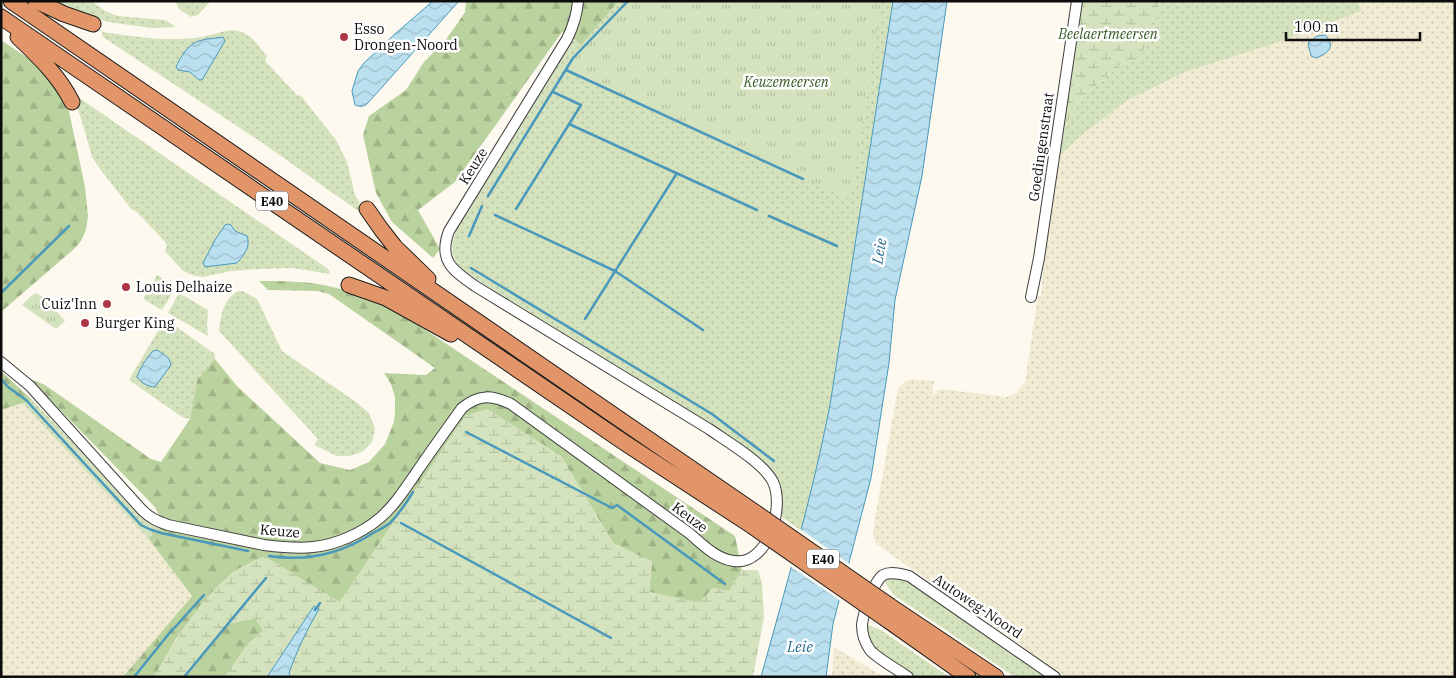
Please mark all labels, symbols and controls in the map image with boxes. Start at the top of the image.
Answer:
scale bar [1286,10,1420,42]
text: 100 m [1294,17,1339,36]
place label: Esso Drongen-Noord [354,20,458,54]
park label: Beelaertmeersen [1057,25,1158,43]
marker: Esso Drongen-Noord [338,31,350,43]
park label: Keuzemeersen [742,73,829,91]
street label: Goedingenstraat [1024,91,1058,203]
street label: Keuze [455,144,491,188]
road number: E40 [256,192,288,210]
water label: Leie [867,236,891,266]
place label: Louis Delhaize [136,278,232,296]
marker: Louis Delhaize [120,281,132,293]
place label: Cuiz'Inn [42,295,97,313]
marker: Cuiz'Inn [101,298,113,310]
place label: Burger King [95,314,175,332]
marker: Burger King [79,317,91,329]
street label: Keuze [669,498,711,536]
street label: Keuze [259,520,301,542]
road number: E40 [807,550,839,568]
street label: Autoweg-Noord [930,570,1026,643]
water label: Leie [786,637,813,656]

